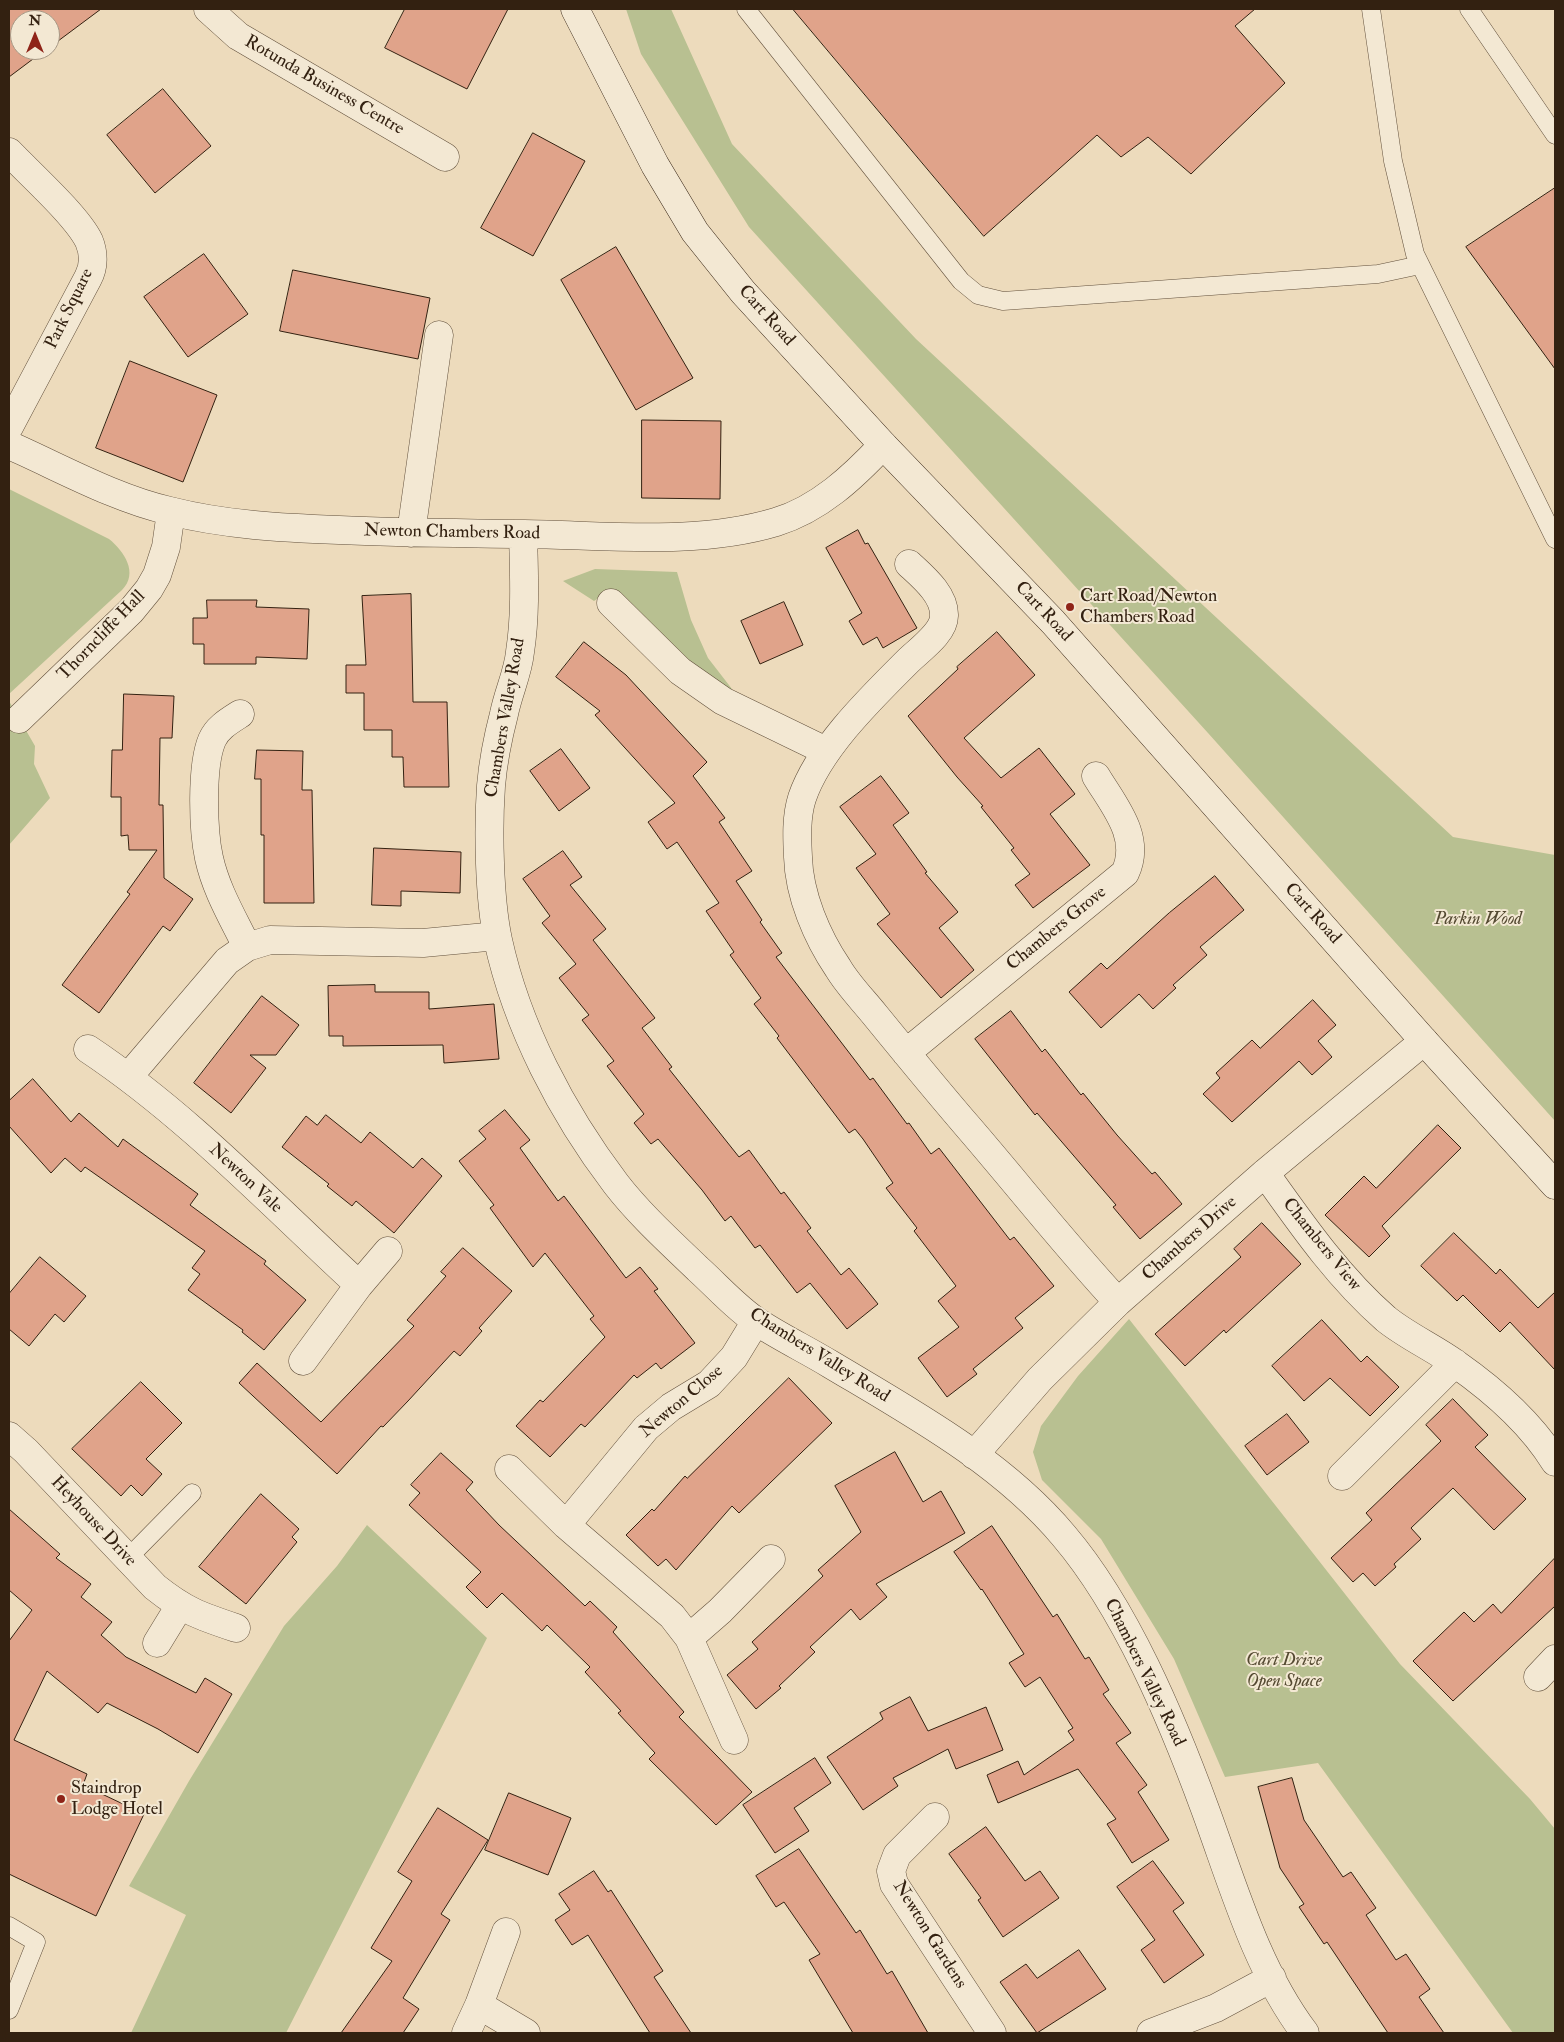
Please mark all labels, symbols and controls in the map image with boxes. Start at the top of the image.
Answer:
north arrow [10,10,60,60]
text: N [29,12,41,29]
street label: Rotunda Business Centre [240,31,408,141]
street label: Park Square [41,265,99,353]
street label: Cart Road [733,281,799,351]
street label: Newton Chambers Road [364,521,540,545]
street label: Cart Road [1010,577,1076,647]
street label: Thorncliffe Hall [54,586,150,686]
place label: Cart Road/Newton Chambers Road [1080,586,1217,628]
marker: Cart Road/Newton Chambers Road [1064,601,1076,613]
street label: Chambers Valley Road [481,637,531,799]
street label: Cart Road [1279,879,1345,949]
street label: Chambers Grove [1003,882,1111,976]
park label: Parkin Wood [1434,909,1522,931]
street label: Newton Vale [204,1140,286,1218]
street label: Chambers Drive [1138,1192,1242,1286]
street label: Chambers View [1277,1194,1365,1296]
street label: Chambers Valley Road [745,1304,893,1408]
street label: Newton Close [636,1361,728,1443]
street label: Heyhouse Drive [46,1472,140,1572]
street label: Chambers Valley Road [1099,1596,1189,1750]
park label: Cart Drive Open Space [1246,1650,1322,1692]
place label: Staindrop Lodge Hotel [71,1778,163,1820]
marker: Staindrop Lodge Hotel [55,1793,67,1805]
street label: Newton Gardens [887,1877,971,1993]

